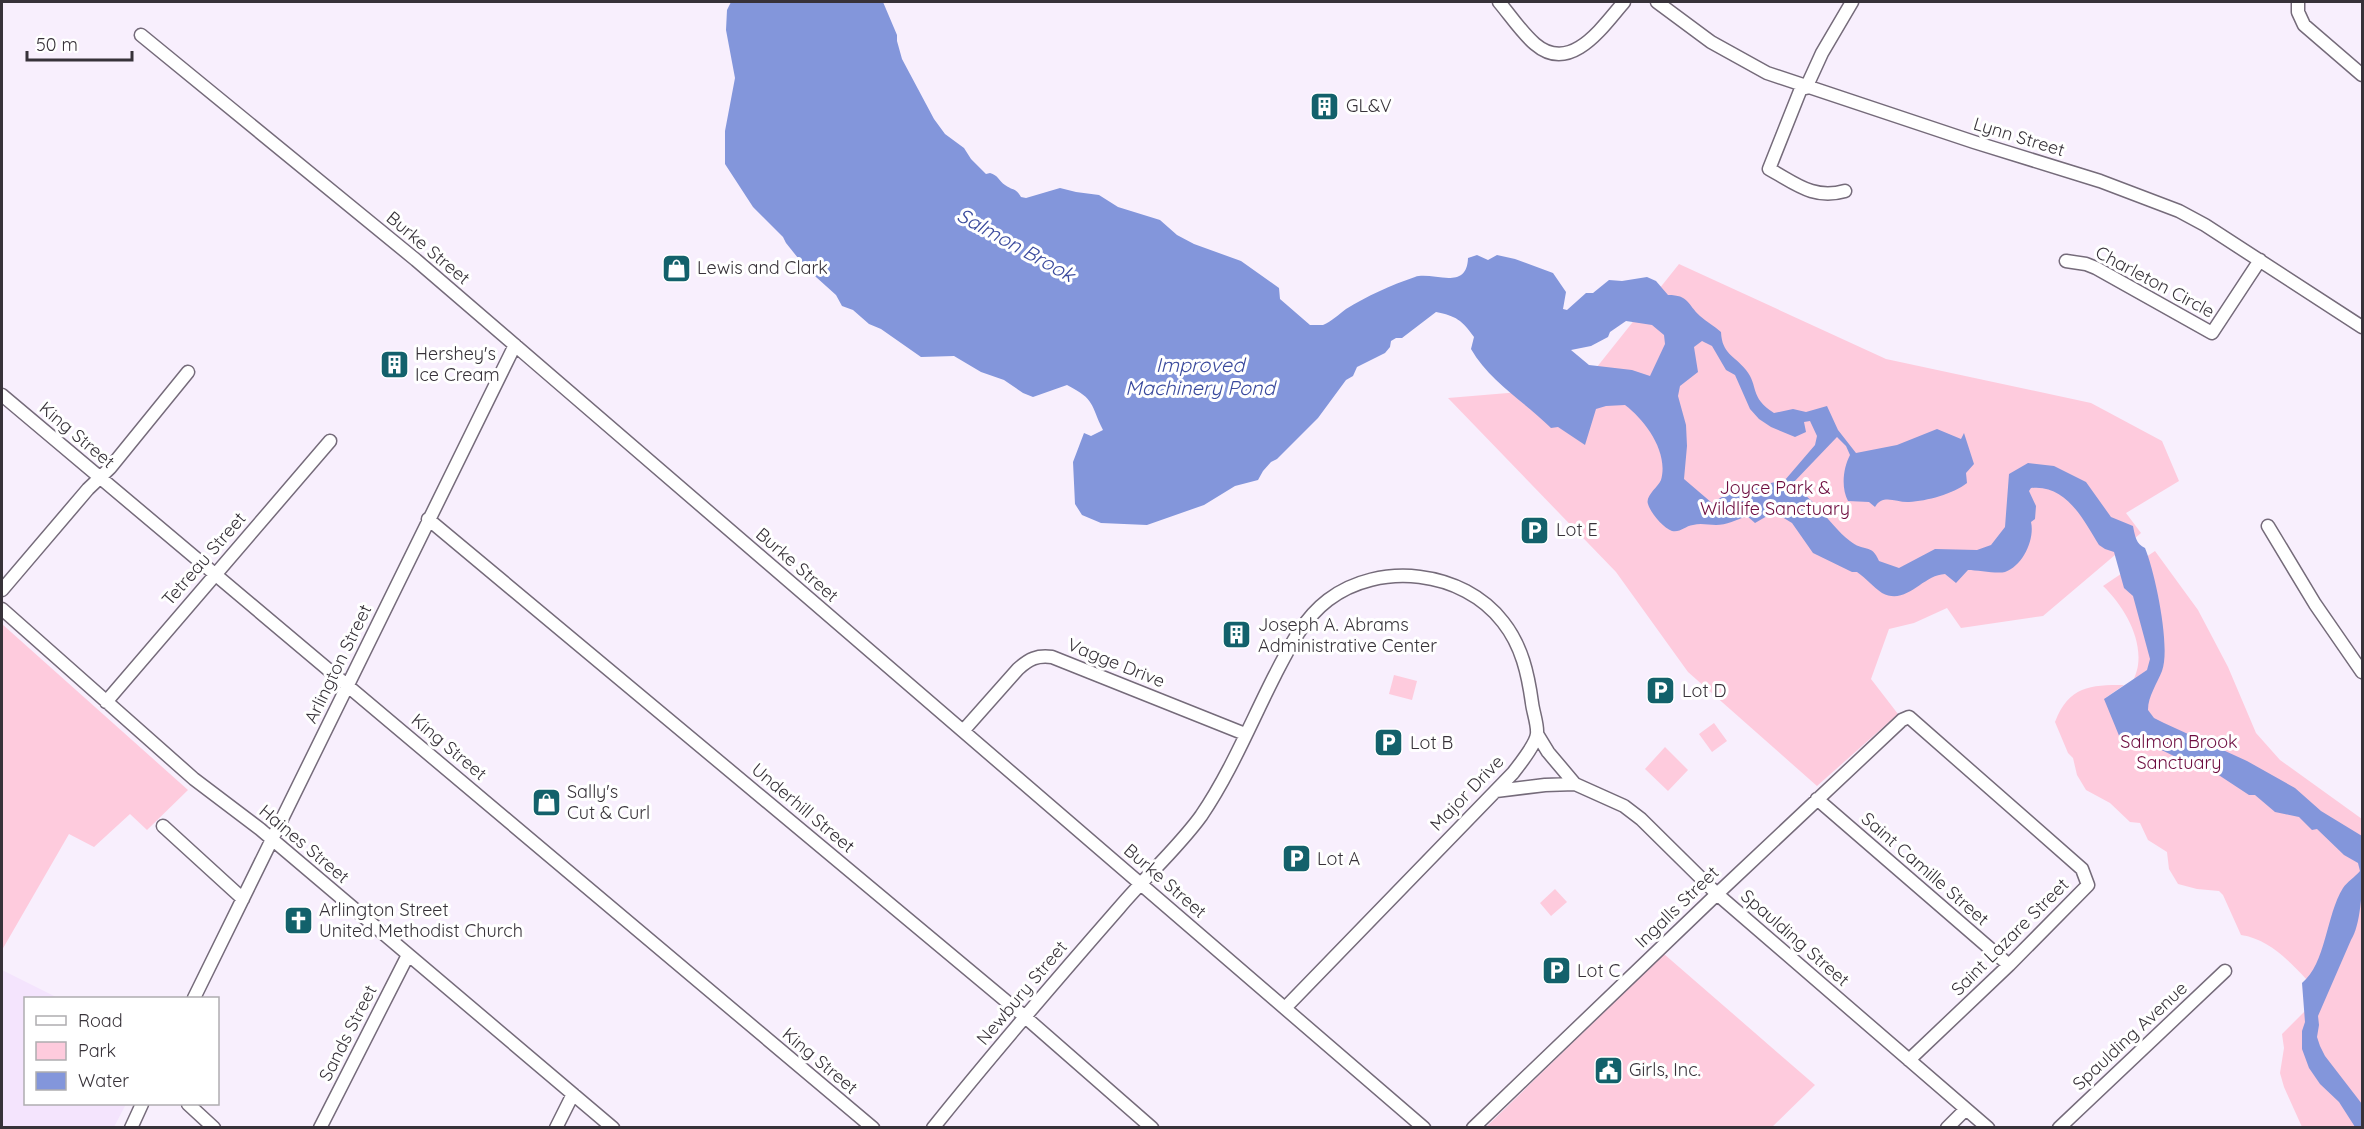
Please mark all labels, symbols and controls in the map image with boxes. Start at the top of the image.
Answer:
scale bar [27,24,132,62]
text: 50 m [36,33,78,56]
building icon: GL&V [1309,90,1341,122]
place label: GL&V [1346,94,1392,117]
street label: Lynn Street [1971,112,2068,161]
water label: Salmon Brook [953,202,1081,288]
street label: Burke Street [382,206,475,289]
street label: Charleton Circle [2092,240,2219,323]
shop icon: Lewis and Clark [660,252,692,284]
place label: Lewis and Clark [697,256,828,279]
place label: Hershey's Ice Cream [415,342,500,386]
building icon: Hershey's Ice Cream [378,348,410,380]
water label: Improved Machinery Pond [1125,352,1278,400]
street label: King Street [35,396,120,473]
park label: Joyce Park & Wildlife Sanctuary [1700,476,1850,520]
street label: Tetreau Street [157,507,251,610]
parking icon: Lot E [1519,514,1551,546]
place label: Lot E [1556,518,1598,541]
street label: Burke Street [751,522,844,607]
street label: Arlington Street [299,600,376,727]
place label: Joseph A. Abrams Administrative Center [1258,613,1437,657]
building icon: Joseph A. Abrams Administrative Center [1221,619,1253,651]
street label: Vagge Drive [1064,633,1168,693]
parking icon: Lot D [1645,675,1677,707]
place label: Lot D [1682,679,1726,702]
street label: King Street [407,708,492,785]
parking icon: Lot B [1373,727,1405,759]
park label: Salmon Brook Sanctuary [2120,730,2238,774]
place label: Lot B [1410,731,1453,754]
street label: Major Drive [1425,750,1509,835]
street label: Underhill Street [747,758,860,857]
place label: Sally's Cut & Curl [567,780,650,824]
shop icon: Sally's Cut & Curl [530,786,562,818]
street label: Haines Street [254,799,354,888]
street label: Saint Camille Street [1857,807,1994,930]
street label: Burke Street [1119,838,1212,923]
parking icon: Lot A [1280,843,1312,875]
place label: Lot A [1317,847,1360,870]
street label: Ingalls Street [1630,861,1723,952]
street label: Saint Lazare Street [1946,873,2073,1000]
street label: Spaulding Street [1736,884,1854,991]
place label: Arlington Street United Methodist Church [319,898,523,942]
church icon: Arlington Street United Methodist Church [282,904,314,936]
street label: Newbury Street [971,936,1072,1050]
parking icon: Lot C [1540,955,1572,987]
place label: Lot C [1577,959,1620,982]
street label: Spaulding Avenue [2067,976,2192,1095]
street label: Sands Street [313,981,382,1085]
legend [24,997,219,1105]
text: Road [78,1009,123,1032]
street label: King Street [778,1022,863,1099]
text: Park [78,1039,116,1062]
public building icon: Girls, Inc. [1592,1054,1624,1086]
place label: Girls, Inc. [1629,1058,1701,1081]
text: Water [78,1069,129,1092]

